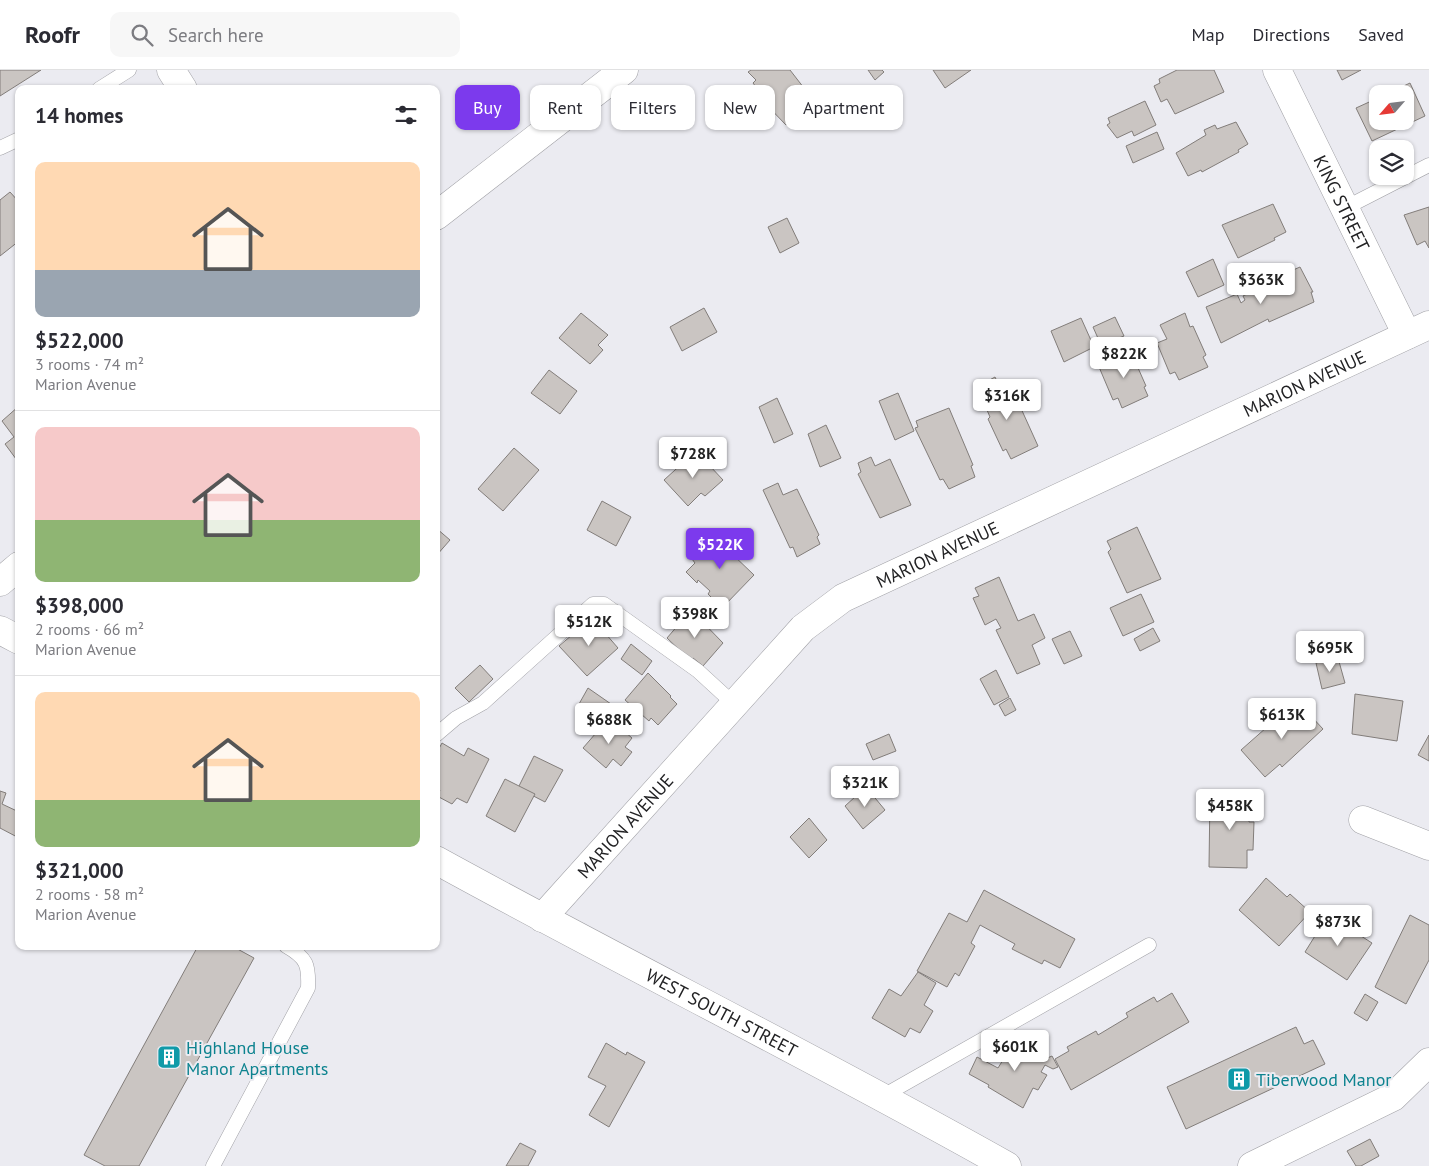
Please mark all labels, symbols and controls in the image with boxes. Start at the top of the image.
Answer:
search box [110,12,460,57]
text: Roofr [25,19,80,50]
icon: search [128,21,156,49]
text: Search here [168,23,264,47]
text: Map [1192,23,1224,46]
text: Directions [1252,23,1330,46]
text: Saved [1358,23,1404,46]
chip: Buy [455,85,520,130]
chip: Rent [530,85,601,130]
chip: Filters [611,85,695,130]
chip: New [705,85,775,130]
chip: Apartment [785,85,903,130]
north arrow [1369,85,1414,130]
map controls [1369,85,1414,185]
icon: filters [392,101,420,129]
text: 14 homes [35,102,123,129]
button: layers [1369,140,1414,185]
street label: KING STREET [1309,151,1375,255]
icon: home [183,194,273,284]
pin: $363K [1226,262,1296,305]
text: $363K [1238,269,1284,289]
text: $522,000 [35,327,124,354]
pin: $822K [1089,336,1159,379]
text: $822K [1101,343,1147,363]
street label: MARION AVENUE [1239,345,1369,422]
text: 3 rooms · 74 m² [35,354,144,374]
text: Marion Avenue [35,374,136,394]
pin: $316K [972,378,1042,421]
text: $316K [984,385,1030,405]
pin: $728K [658,436,728,479]
text: $728K [670,443,716,463]
icon: home [183,460,273,550]
street label: MARION AVENUE [872,516,1002,593]
pin: $522K [685,528,755,570]
text: $522K [697,534,743,554]
text: $398,000 [35,592,124,619]
pin: $398K [660,596,730,639]
text: $398K [672,603,718,623]
pin: $512K [554,604,624,647]
text: $512K [566,611,612,631]
text: 2 rooms · 66 m² [35,619,144,639]
pin: $695K [1295,630,1365,673]
text: $695K [1307,637,1353,657]
text: Marion Avenue [35,639,136,659]
pin: $613K [1247,698,1317,740]
pin: $688K [574,702,644,745]
text: $613K [1259,704,1305,724]
text: $688K [586,709,632,729]
icon: home [183,725,273,815]
pin: $321K [830,766,900,808]
street label: MARION AVENUE [572,769,678,883]
text: $321K [842,772,888,792]
pin: $458K [1195,788,1265,831]
text: $458K [1207,795,1253,815]
text: $321,000 [35,857,124,884]
text: 2 rooms · 58 m² [35,884,144,904]
text: Marion Avenue [35,904,136,924]
pin: $873K [1303,904,1373,947]
text: $873K [1315,911,1361,931]
street label: WEST SOUTH STREET [642,963,802,1062]
pin: $601K [980,1030,1050,1072]
place label: Highland House Manor Apartments [186,1036,328,1080]
text: $601K [992,1036,1038,1056]
building icon: Highland House Manor Apartments [156,1044,182,1070]
building icon: Tiberwood Manor [1226,1066,1252,1092]
place label: Tiberwood Manor [1256,1068,1391,1091]

